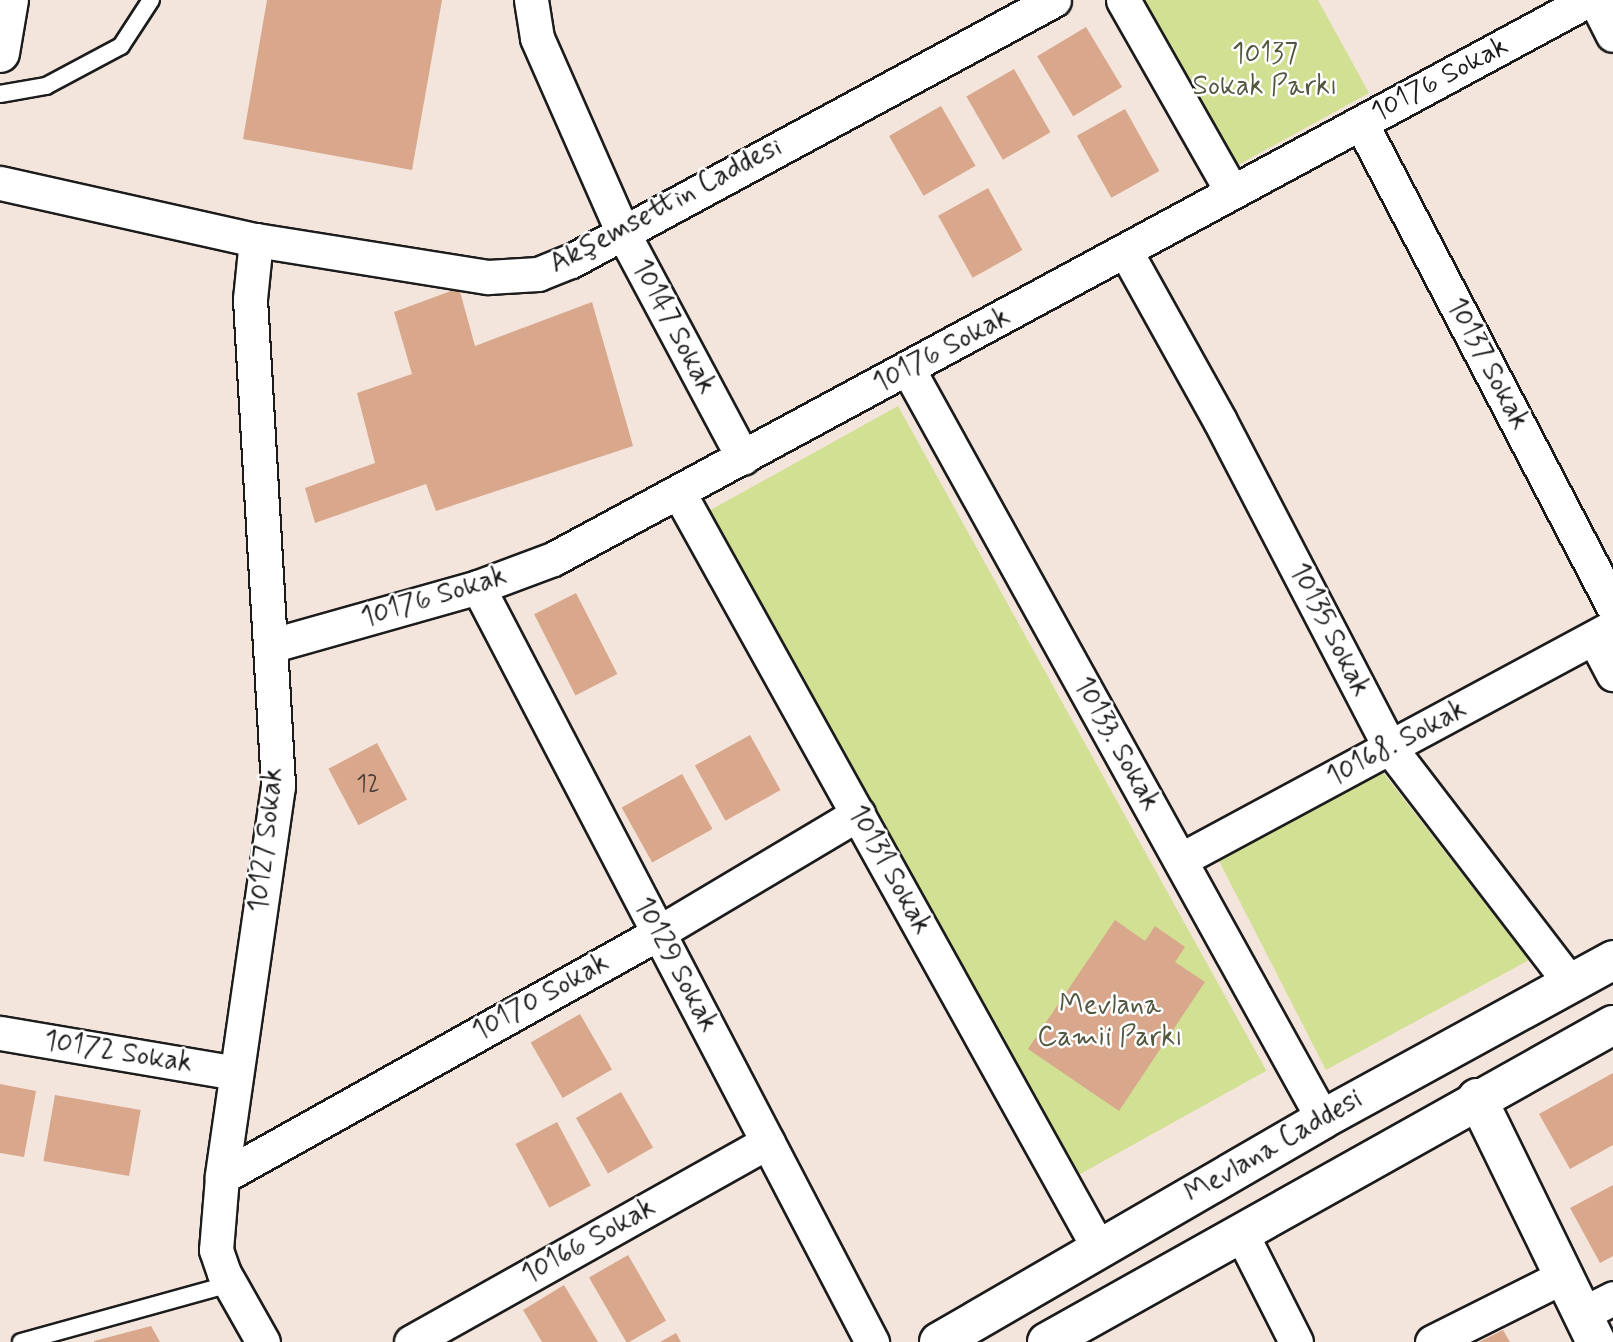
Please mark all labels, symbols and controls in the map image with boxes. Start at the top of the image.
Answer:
street label: 10176 Sokak [1366,30,1514,130]
park label: 10137 Sokak Parkı [1194,38,1336,104]
street label: Akşemsettin Caddesi [542,129,790,283]
street label: 10147 Sokak [623,254,723,400]
street label: 10137 Sokak [1438,292,1536,436]
street label: 10176 Sokak [868,301,1016,401]
street label: 10135 Sokak [1281,558,1377,702]
street label: 10176 Sokak [357,560,511,636]
street label: 10133. Sokak [1065,671,1167,817]
street label: 10168. Sokak [1321,693,1473,795]
street label: 10127 Sokak [243,766,291,914]
house number: 12 [356,771,380,799]
street label: 10131 Sokak [840,800,938,940]
street label: 10129 Sokak [625,892,725,1038]
street label: 10170 Sokak [467,947,615,1049]
park label: Mevlana Camii Parkı [1037,989,1183,1055]
street label: 10172 Sokak [41,1025,195,1081]
street label: Mevlana Caddesi [1177,1081,1371,1213]
street label: 10166 Sokak [516,1192,662,1292]

